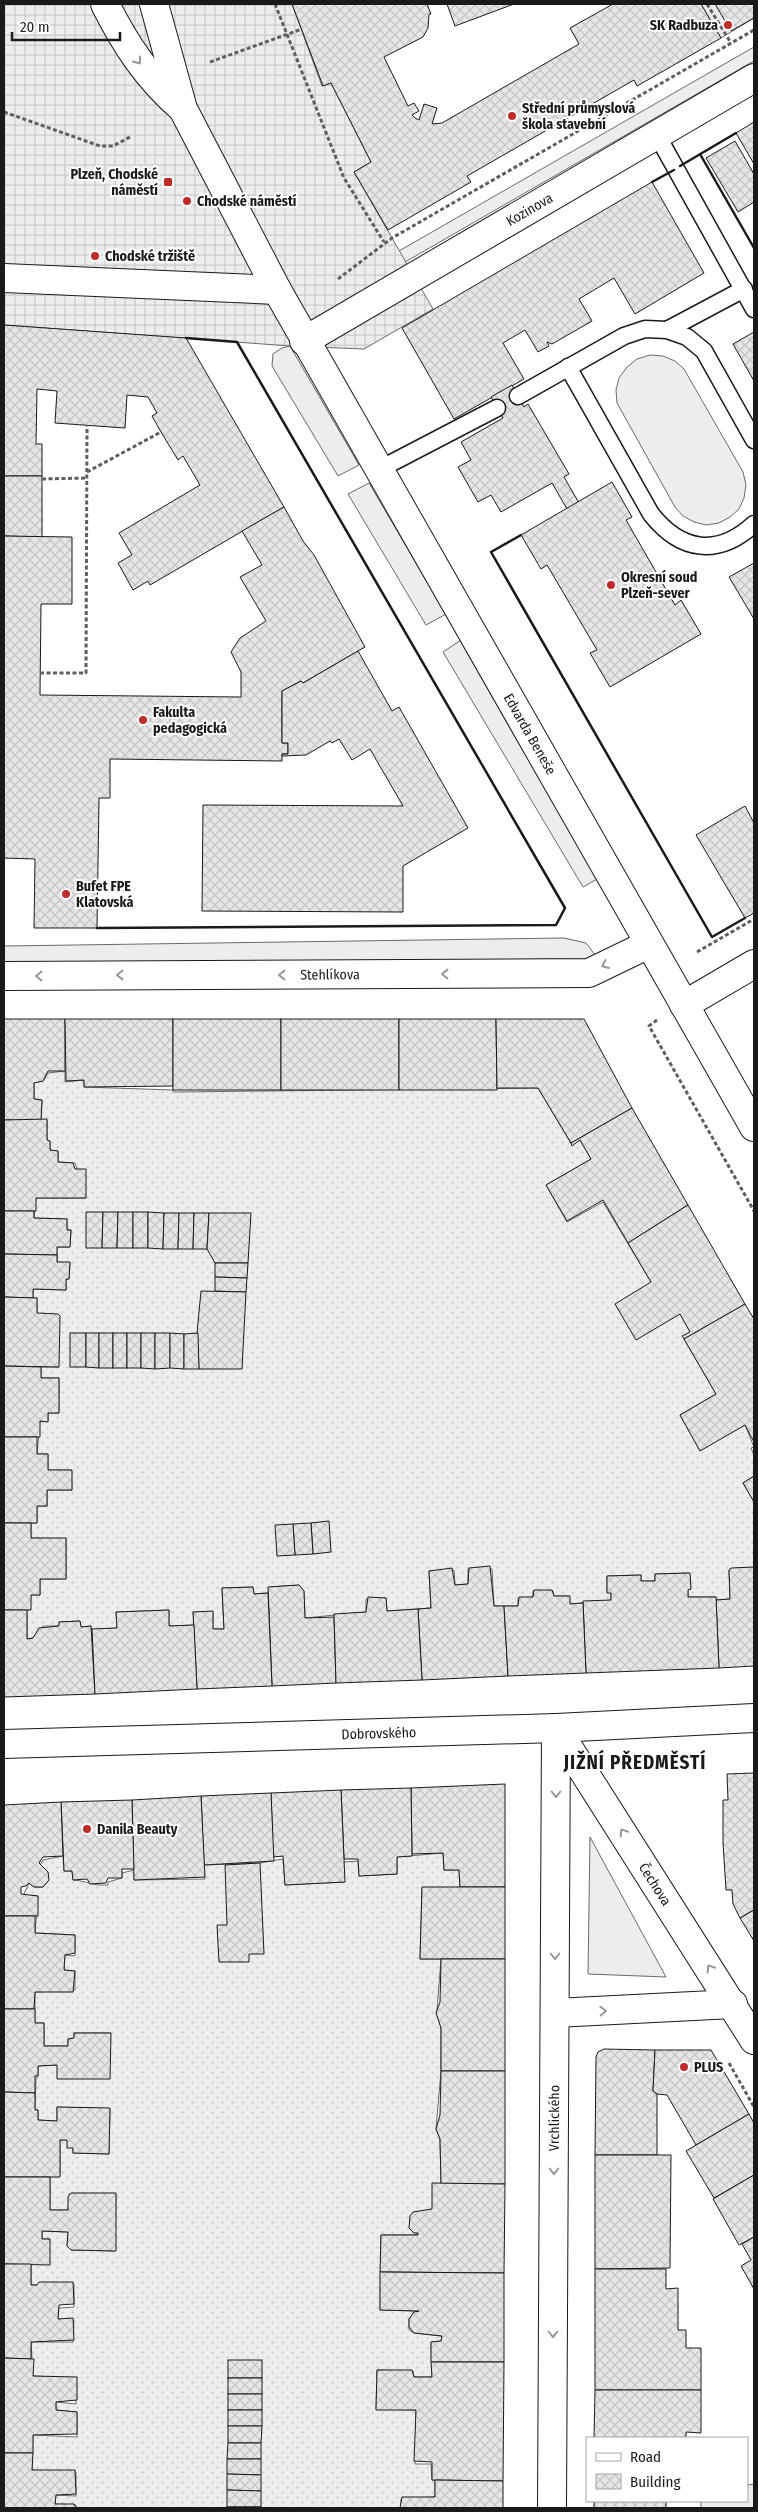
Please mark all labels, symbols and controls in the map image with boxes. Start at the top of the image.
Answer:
scale bar [12,10,120,42]
place label: SK Radbuza [650,17,718,34]
text: 20 m [20,18,50,36]
marker: SK Radbuza [722,19,734,31]
one-way arrow [132,55,141,65]
place label: Střední průmyslová škola stavební [522,100,635,133]
marker: Střední průmyslová škola stavební [506,110,518,122]
place label: Plzeň, Chodské náměstí [71,166,158,199]
marker: Plzeň, Chodské náměstí [162,176,174,188]
street label: Kozinova [503,189,556,230]
place label: Chodské náměstí [197,193,297,210]
marker: Chodské náměstí [181,195,193,207]
place label: Chodské tržiště [105,248,195,265]
marker: Chodské tržiště [89,250,101,262]
place label: Okresní soud Plzeň-sever [621,569,697,602]
marker: Okresní soud Plzeň-sever [605,579,617,591]
street label: Edvarda Beneše [500,690,560,778]
place label: Fakulta pedagogická [153,704,227,737]
marker: Fakulta pedagogická [137,714,149,726]
place label: Bufet FPE Klatovská [76,878,133,911]
marker: Bufet FPE Klatovská [60,888,72,900]
one-way arrow [602,959,611,969]
street label: Stehlíkova [300,966,360,983]
one-way arrow [278,969,286,980]
one-way arrow [441,969,448,979]
one-way arrow [116,970,124,980]
one-way arrow [35,971,43,981]
street label: Dobrovského [341,1724,417,1743]
district label: JIŽNÍ PŘEDMĚSTÍ [563,1749,706,1774]
one-way arrow [551,1790,561,1798]
place label: Danila Beauty [97,1821,178,1838]
marker: Danila Beauty [81,1823,93,1835]
one-way arrow [619,1828,629,1837]
street label: Čechova [635,1859,675,1909]
one-way arrow [550,1953,560,1961]
one-way arrow [707,1965,717,1974]
one-way arrow [600,2005,608,2016]
place label: PLUS [694,2059,723,2076]
marker: PLUS [678,2061,690,2073]
street label: Vrchlického [545,2085,563,2151]
one-way arrow [549,2168,559,2176]
one-way arrow [548,2330,558,2338]
legend [586,2437,748,2502]
text: Road [630,2448,661,2466]
text: Building [630,2473,681,2491]

